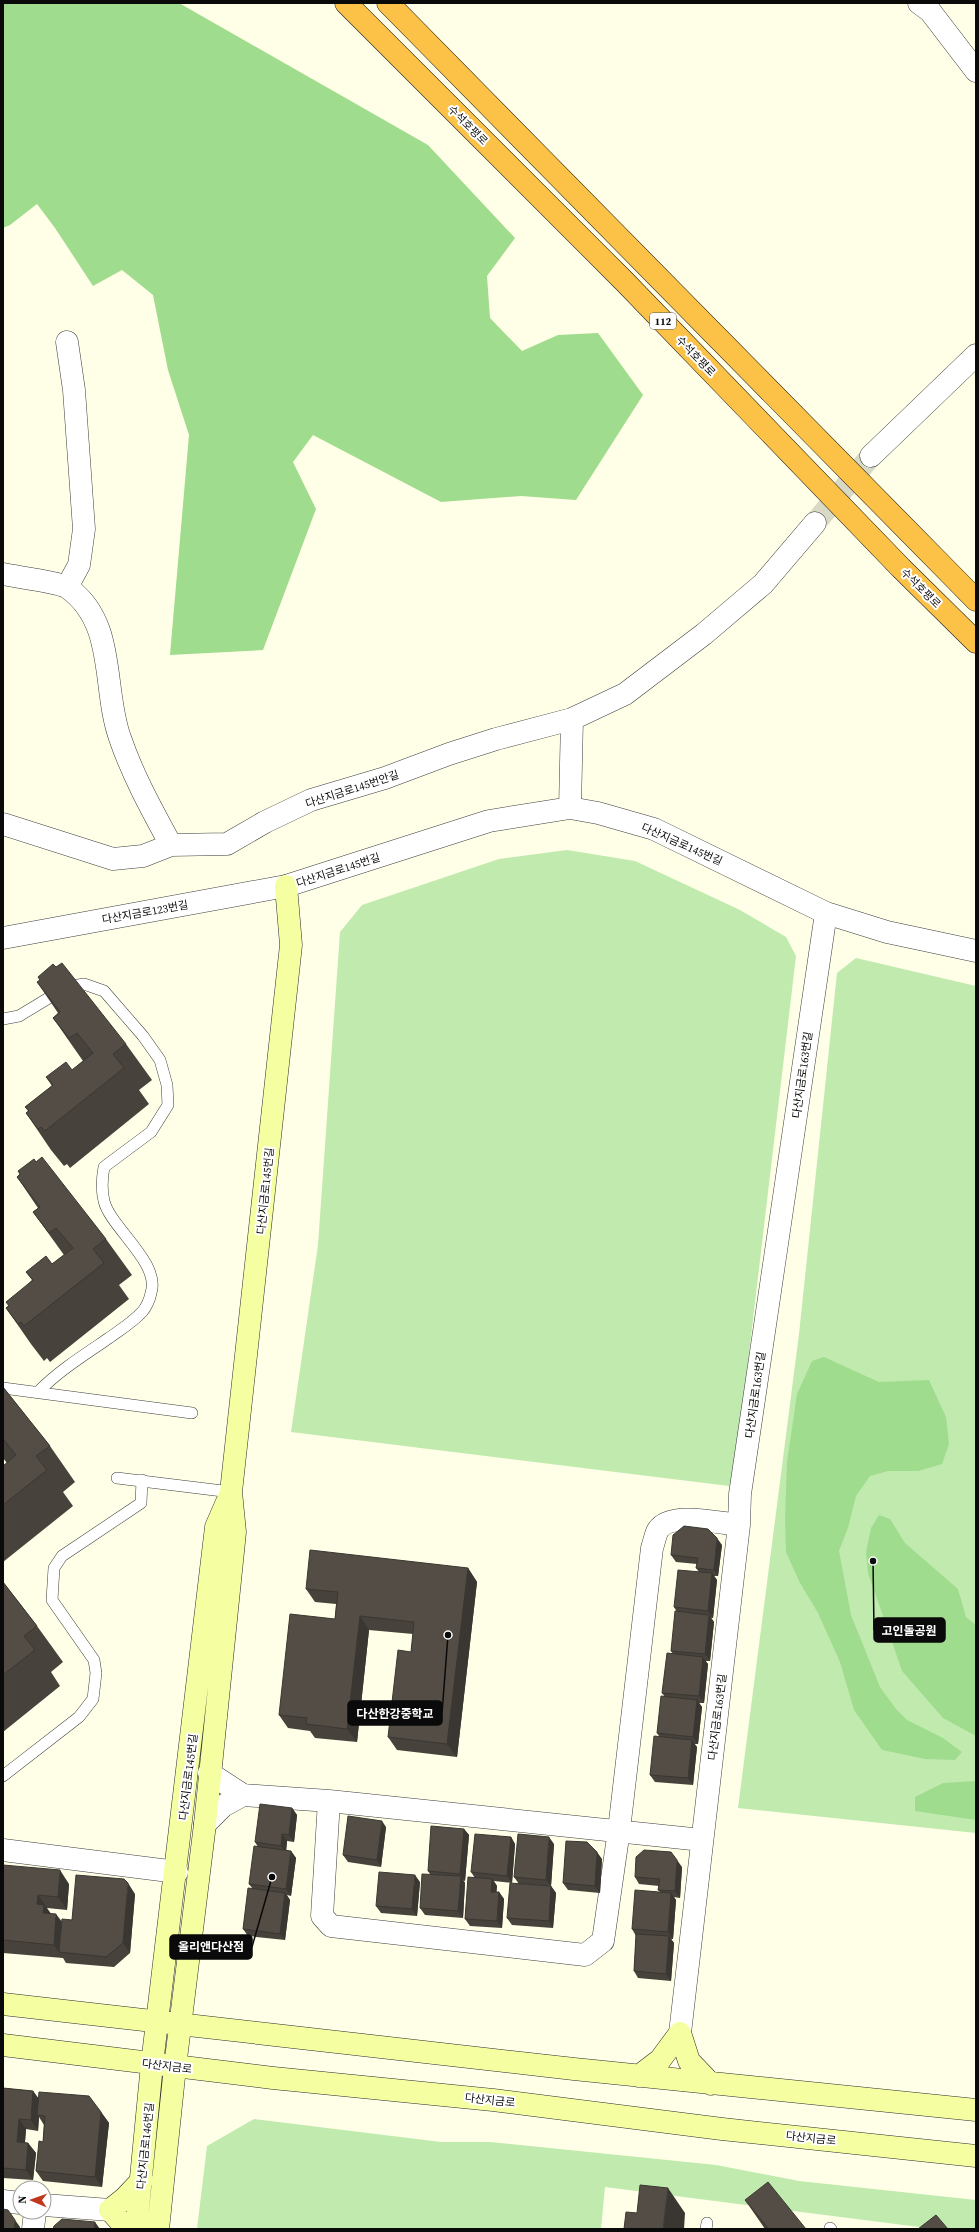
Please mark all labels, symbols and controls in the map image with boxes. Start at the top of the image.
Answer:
street label: 수석호평로 [444,102,491,149]
road number: 112 [650,313,676,329]
street label: 수석호평로 [673,333,719,380]
street label: 수석호평로 [897,565,944,612]
street label: 다산지금로145번안길 [303,767,401,812]
street label: 다산지금로145번길 [639,820,725,869]
street label: 다산지금로145번길 [294,850,382,891]
street label: 다산지금로123번길 [101,898,189,927]
street label: 다산지금로163번길 [789,1031,816,1119]
street label: 다산지금로145번길 [253,1147,278,1235]
street label: 다산지금로163번길 [742,1351,769,1439]
callout: 고인돌공원 [874,1618,945,1642]
text: 고인돌공원 [881,1623,937,1639]
street label: 다산지금로163번길 [705,1673,730,1761]
callout: 다산한강중학교 [348,1701,442,1725]
text: 다산한강중학교 [356,1706,434,1722]
street label: 다산지금로145번길 [176,1733,201,1821]
callout: 올리앤다산점 [170,1935,252,1959]
text: 올리앤다산점 [178,1939,244,1955]
street label: 다산지금로 [141,2056,193,2077]
street label: 다산지금로 [464,2090,516,2111]
street label: 다산지금로146번길 [133,2102,158,2190]
street label: 다산지금로 [785,2128,837,2149]
north arrow [12,2180,52,2220]
text: N [15,2195,30,2204]

